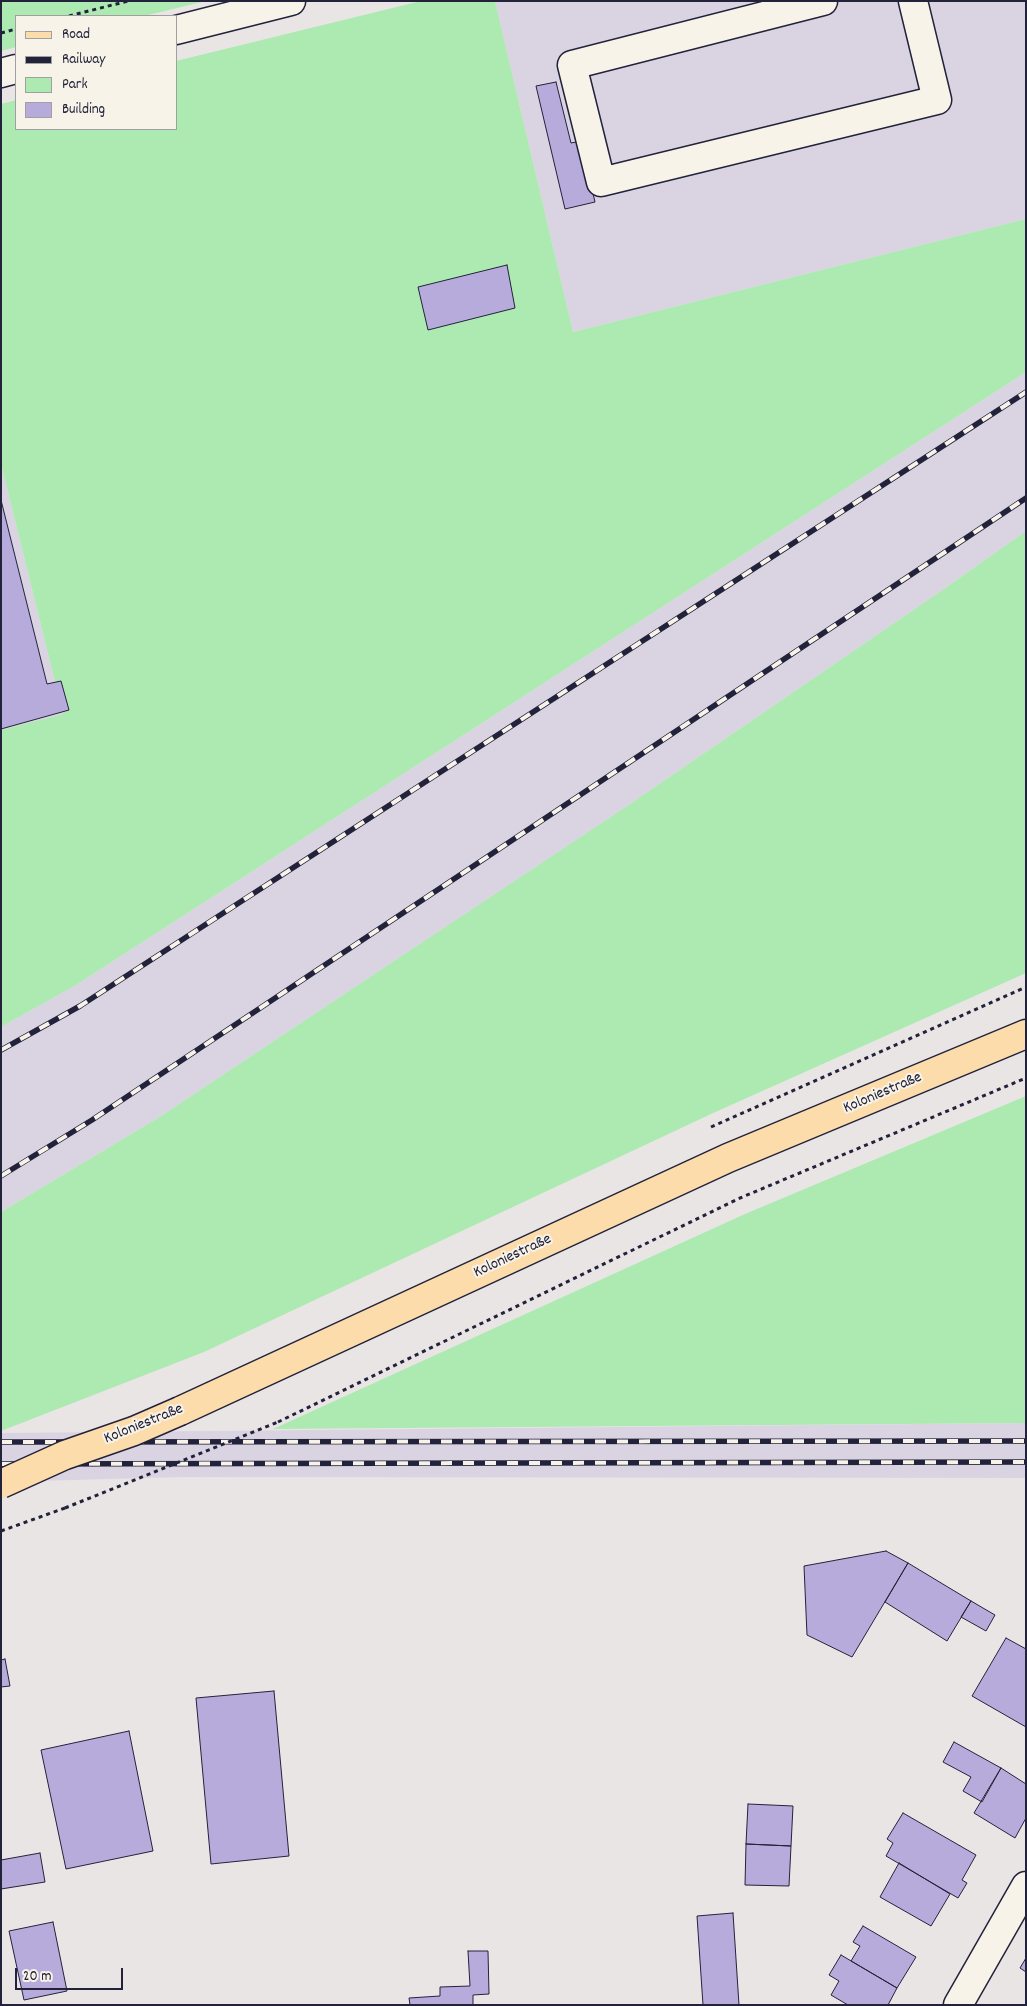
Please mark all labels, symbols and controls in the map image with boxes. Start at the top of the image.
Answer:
legend [15,15,178,130]
text: Road [62,24,90,46]
text: Railway [62,49,105,71]
text: Park [62,74,88,96]
text: Building [62,99,105,121]
street label: Koloniestraße [841,1069,925,1119]
street label: Koloniestraße [471,1231,555,1283]
street label: Koloniestraße [102,1400,186,1450]
scale bar [18,1958,125,1990]
text: 20 m [23,1966,51,1988]

